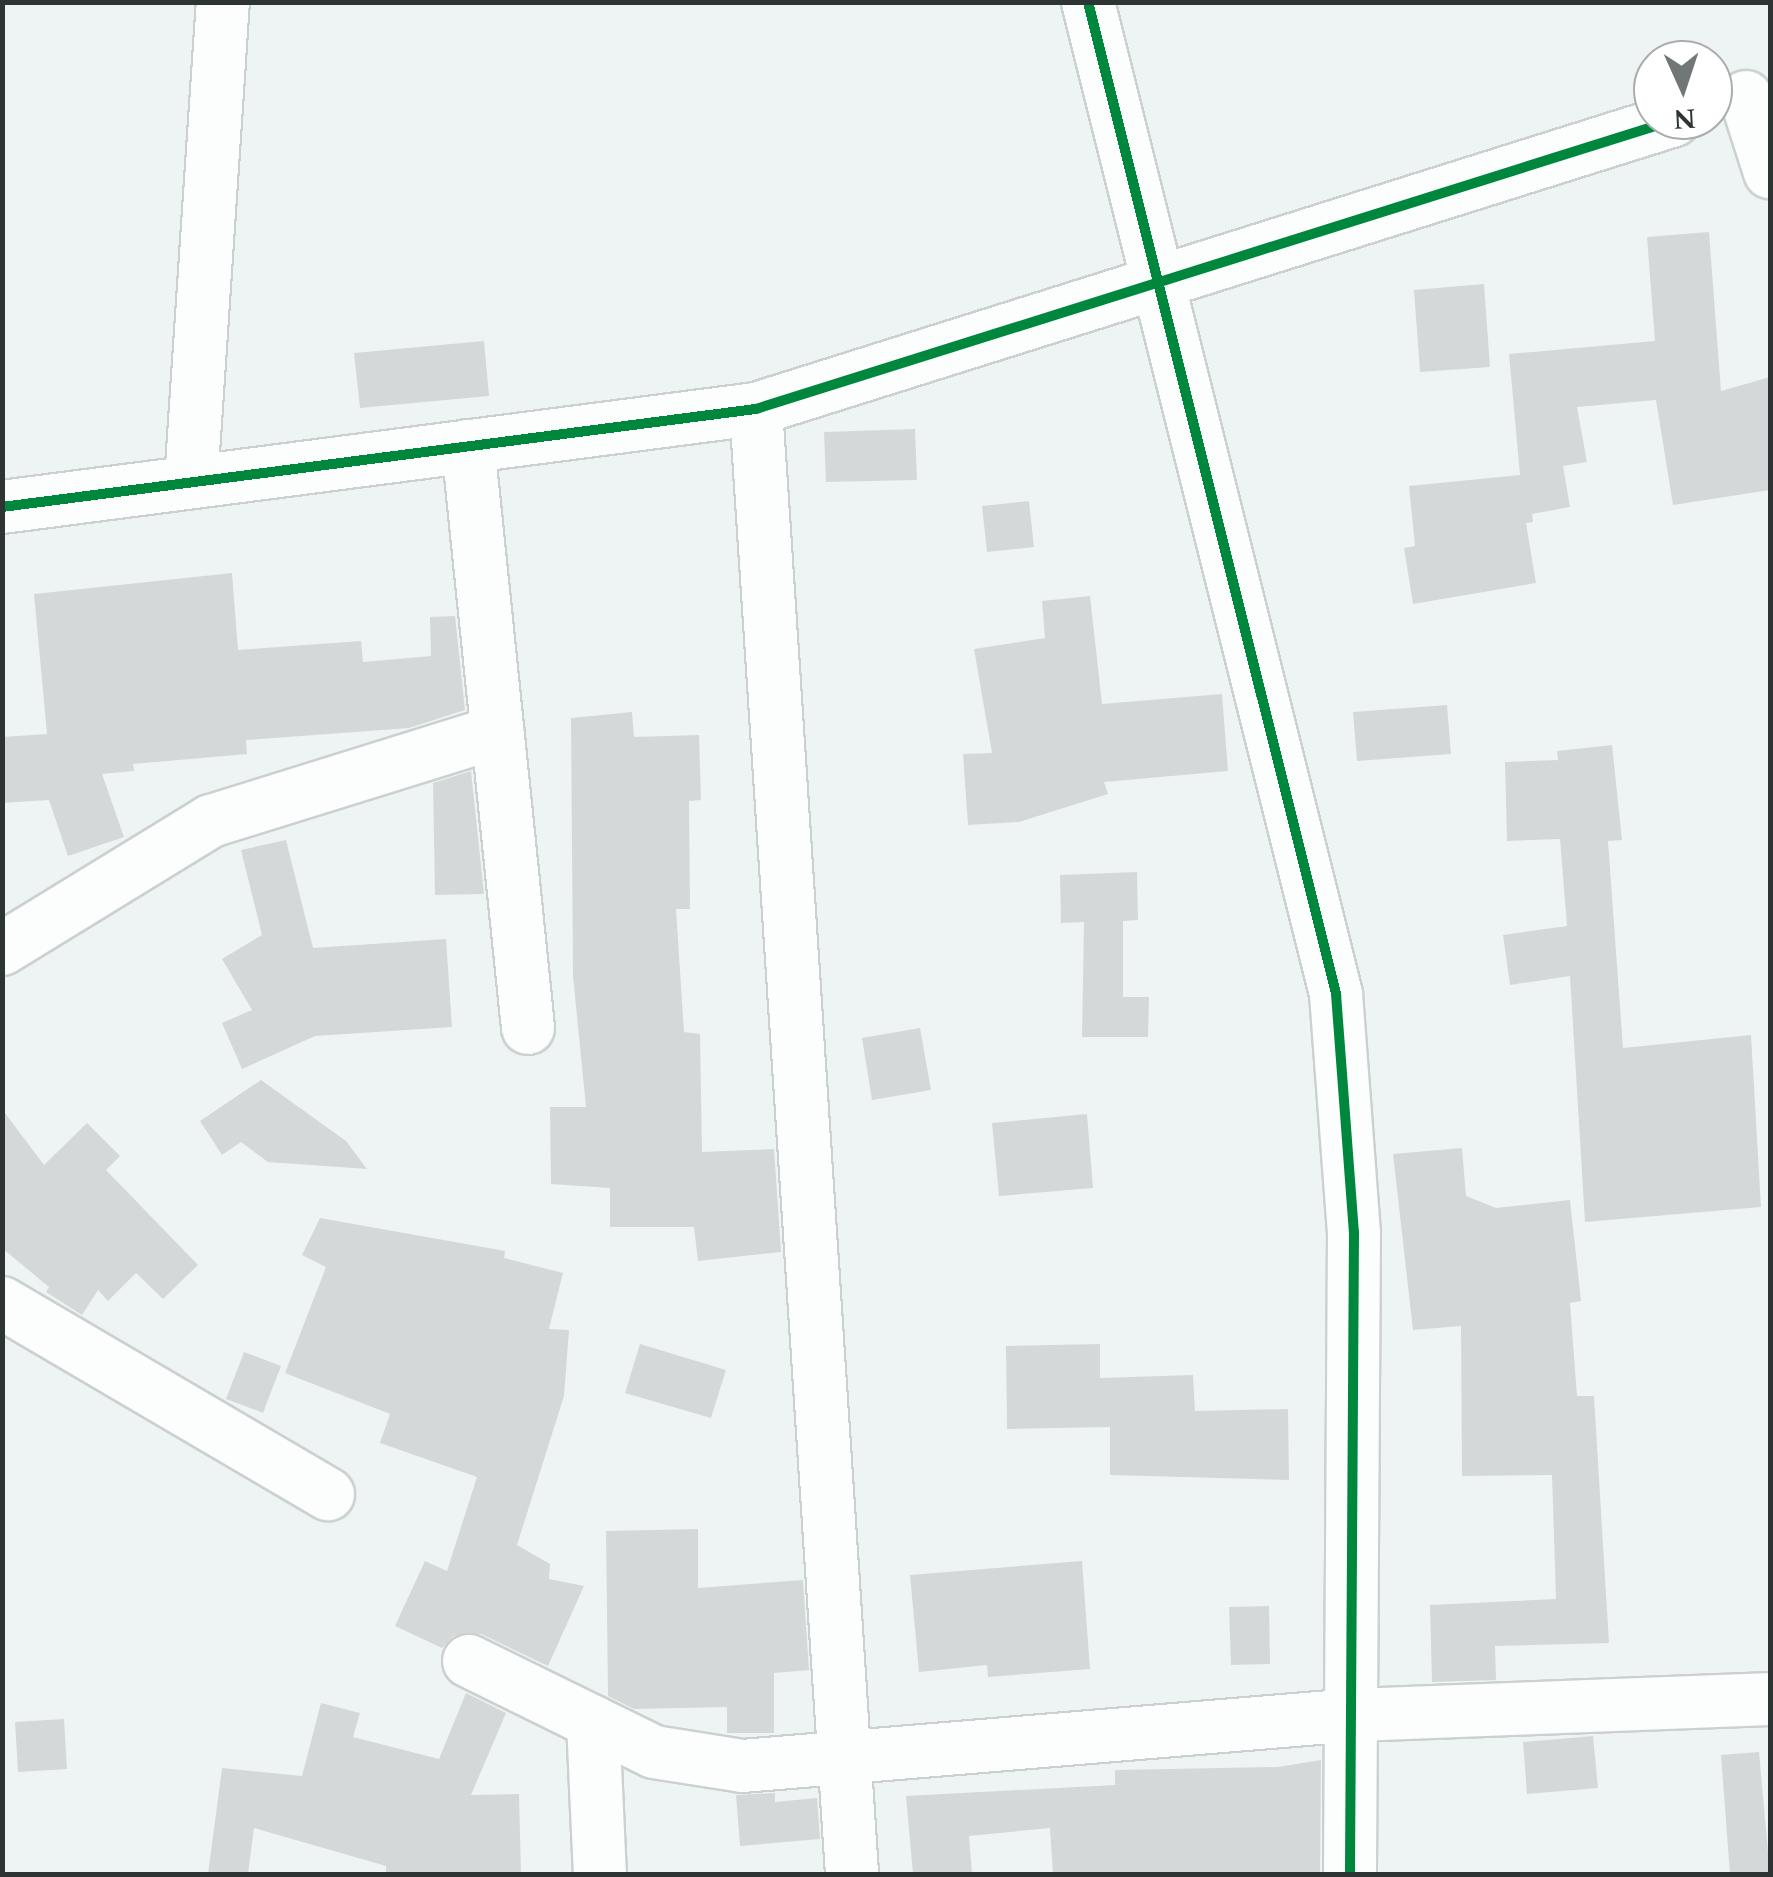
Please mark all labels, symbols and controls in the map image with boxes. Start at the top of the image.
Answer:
north arrow [1633,40,1733,140]
text: N [1672,96,1697,141]

